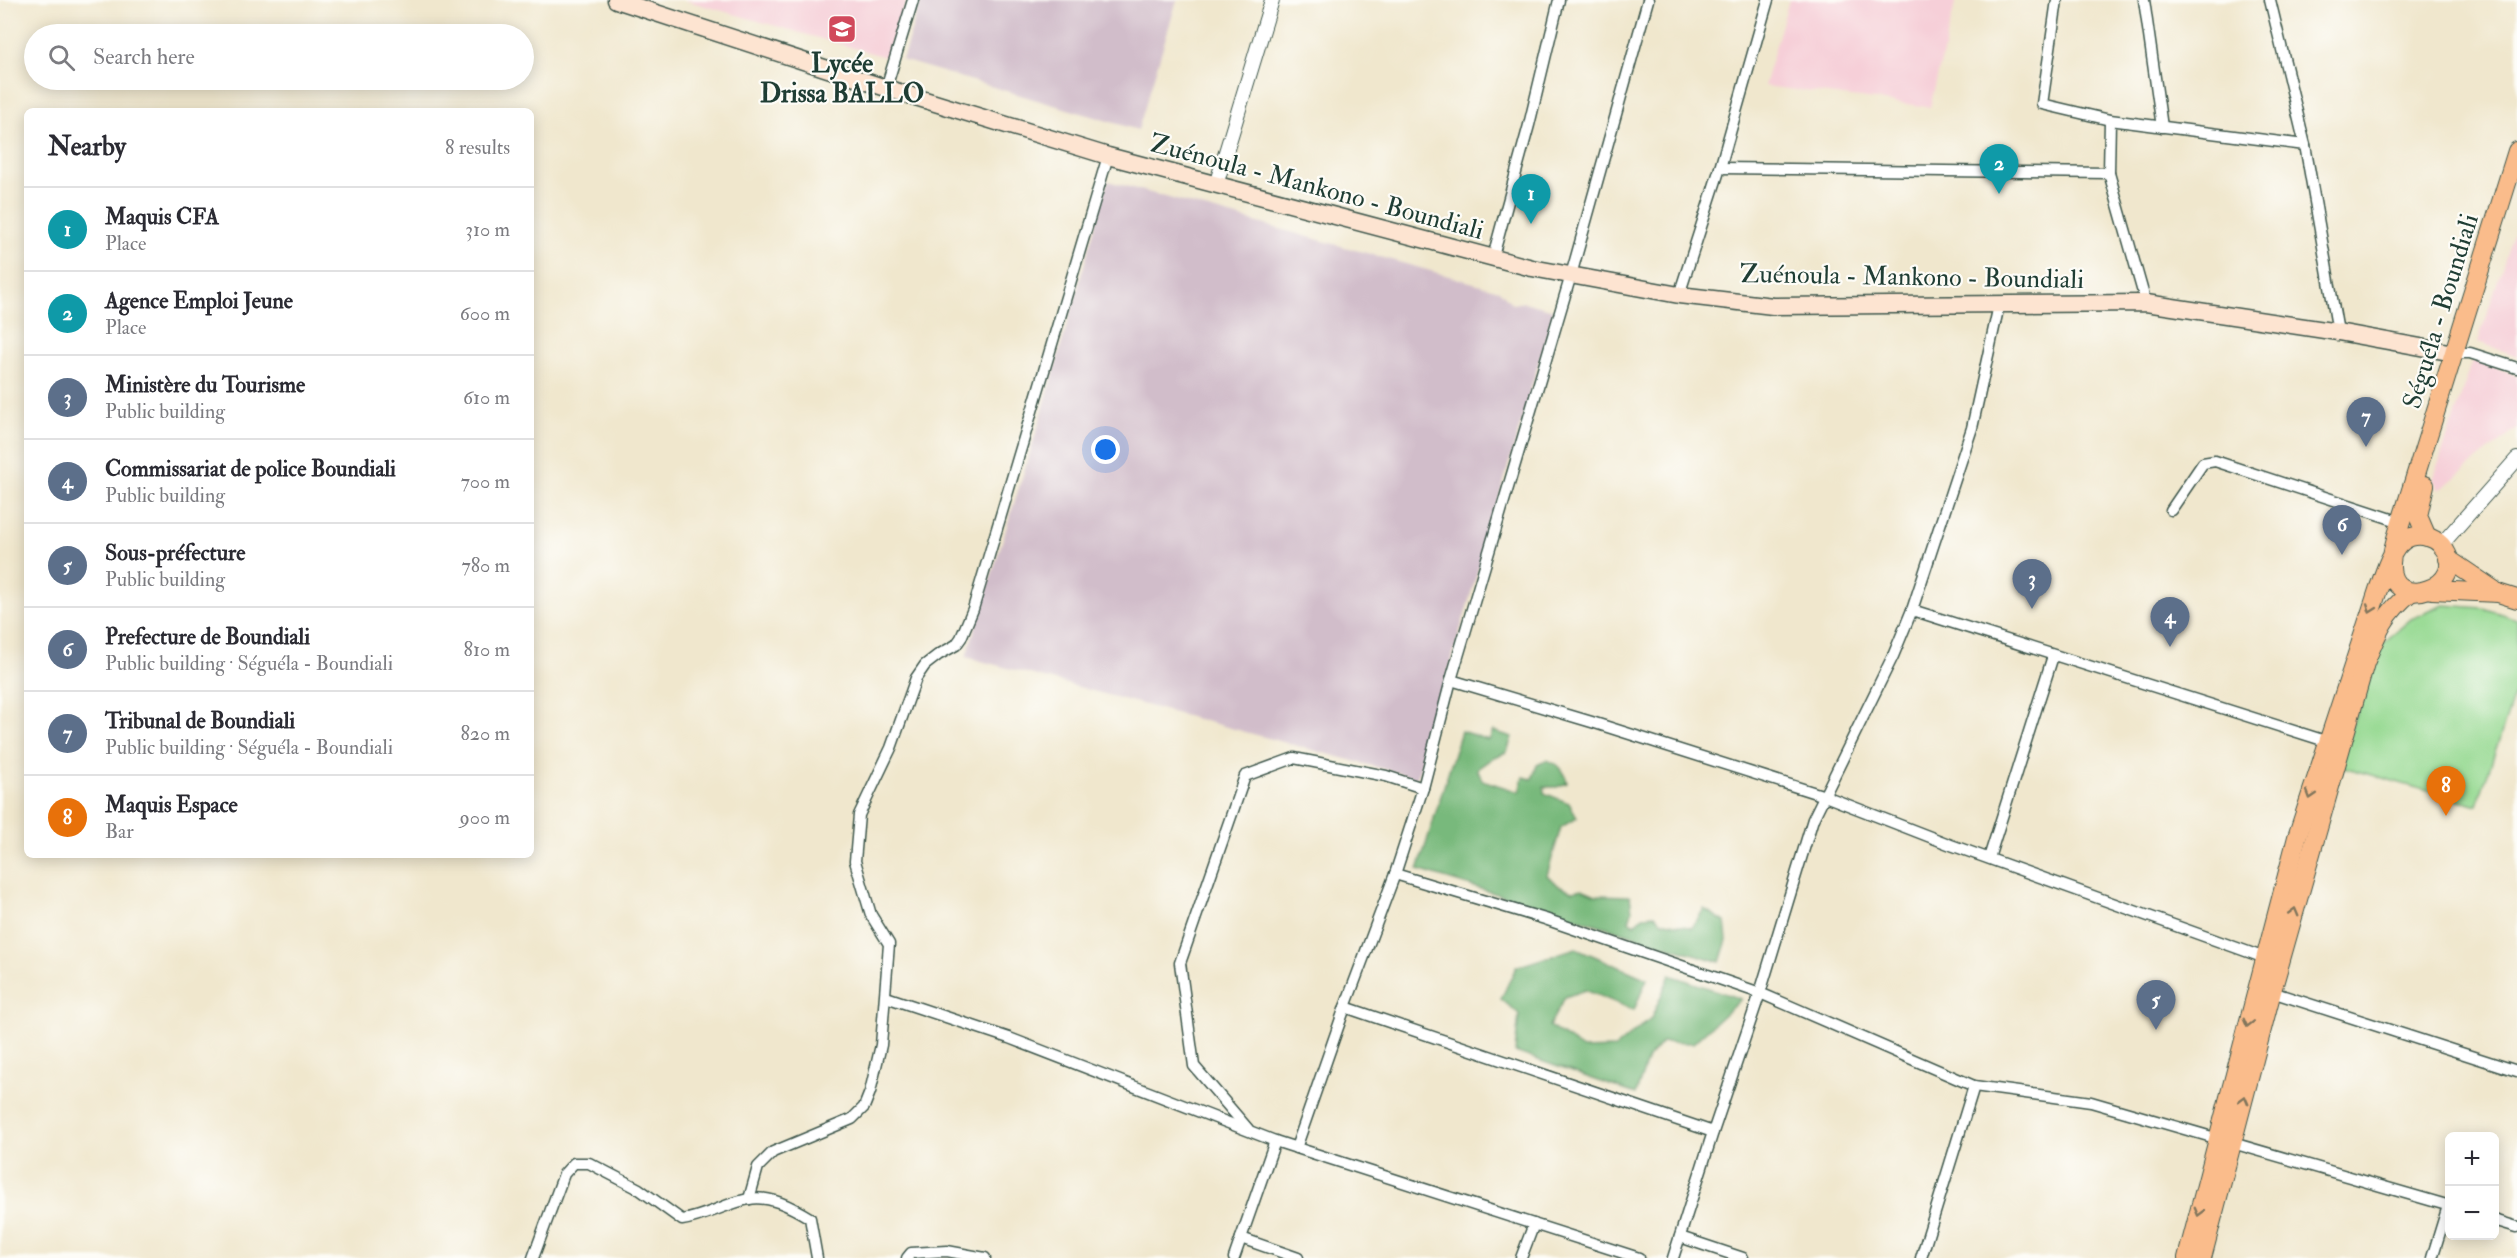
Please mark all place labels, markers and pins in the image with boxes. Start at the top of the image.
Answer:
school or university icon: Lycée Drissa BALLO [826,13,858,45]
place label: Lycée Drissa BALLO [760,48,924,110]
pin: 2 [1980,144,2018,194]
pin: 1 [1512,174,1550,224]
pin: 7 [2346,398,2386,447]
pin: 6 [2322,506,2362,555]
pin: 3 [2012,560,2052,609]
pin: 4 [2150,598,2190,647]
pin: 8 [2426,766,2466,816]
pin: 5 [2136,980,2176,1030]

